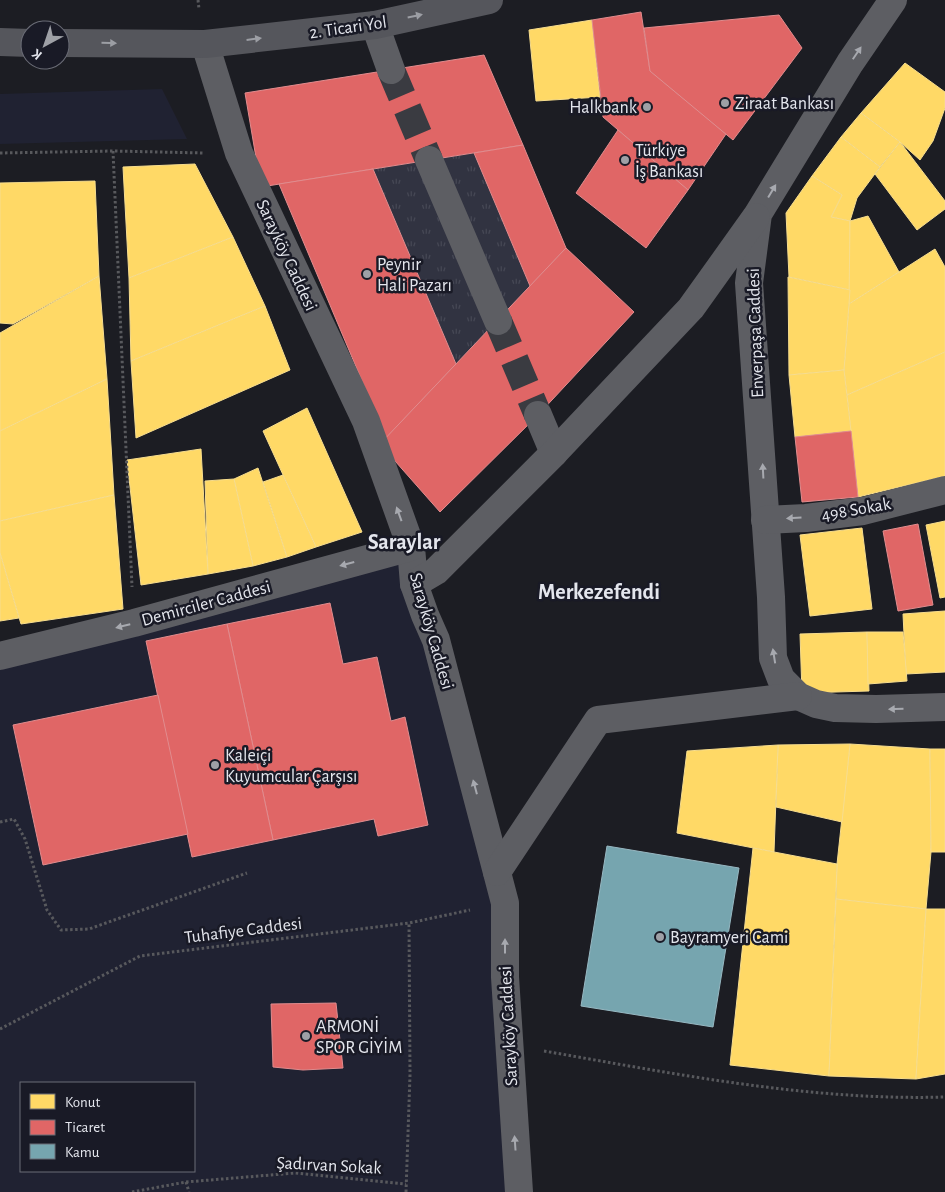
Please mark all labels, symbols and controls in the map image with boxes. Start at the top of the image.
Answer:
one-way arrow [407,12,422,20]
street label: 2. Ticari Yol [308,14,388,42]
north arrow [20,20,70,70]
one-way arrow [246,35,262,43]
one-way arrow [101,40,117,48]
text: K [29,46,45,62]
one-way arrow [852,46,862,60]
place label: Ziraat Bankası [735,95,834,113]
marker: Ziraat Bankası [719,97,731,109]
place label: Halkbank [569,99,638,117]
marker: Halkbank [641,101,653,113]
place label: Türkiye İş Bankası [635,142,703,181]
marker: Türkiye İş Bankası [619,154,631,166]
one-way arrow [767,185,776,198]
street label: Sarayköy Caddesi [252,197,320,314]
place label: Peynir Hali Pazarı [377,256,452,295]
marker: Peynir Hali Pazarı [361,268,373,280]
street label: Enverpaşa Caddesi [745,268,767,398]
one-way arrow [758,463,766,479]
street label: 498 Sokak [820,495,893,525]
one-way arrow [395,506,403,521]
one-way arrow [786,515,802,523]
district label: Saraylar [368,531,441,554]
one-way arrow [340,561,355,569]
street label: Sarayköy Caddesi [406,571,456,692]
street label: Demirciler Caddesi [140,578,273,630]
district label: Merkezefendi [538,581,660,603]
one-way arrow [115,622,130,630]
one-way arrow [770,648,778,664]
one-way arrow [888,705,904,713]
place label: Kaleiçi Kuyumcular Çarşısı [225,747,357,786]
marker: Kaleiçi Kuyumcular Çarşısı [209,759,221,771]
one-way arrow [471,780,479,795]
street label: Tuhafiye Caddesi [183,915,303,947]
place label: Bayramyeri Cami [670,929,788,947]
marker: Bayramyeri Cami [654,931,666,943]
one-way arrow [501,938,509,954]
street label: Sarayköy Caddesi [497,965,521,1087]
place label: ARMONİ SPOR GİYİM [316,1016,402,1057]
marker: ARMONİ SPOR GİYİM [300,1030,312,1042]
legend [20,1082,195,1172]
text: Konut [65,1095,100,1110]
text: Ticaret [65,1120,105,1135]
one-way arrow [511,1135,519,1151]
text: Kamu [65,1145,100,1160]
street label: Şadırvan Sokak [276,1154,383,1178]

